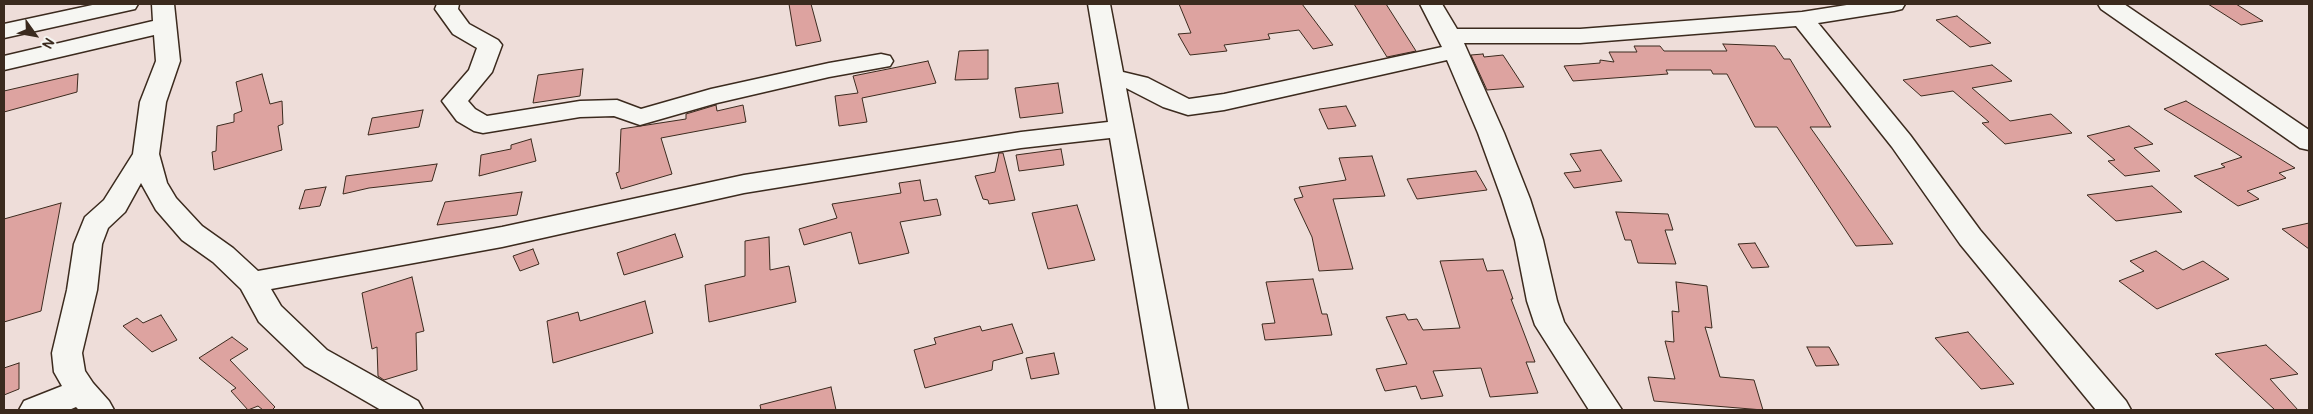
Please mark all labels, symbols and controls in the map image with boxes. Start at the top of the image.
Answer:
north arrow [10,10,60,60]
text: N [38,35,58,52]

